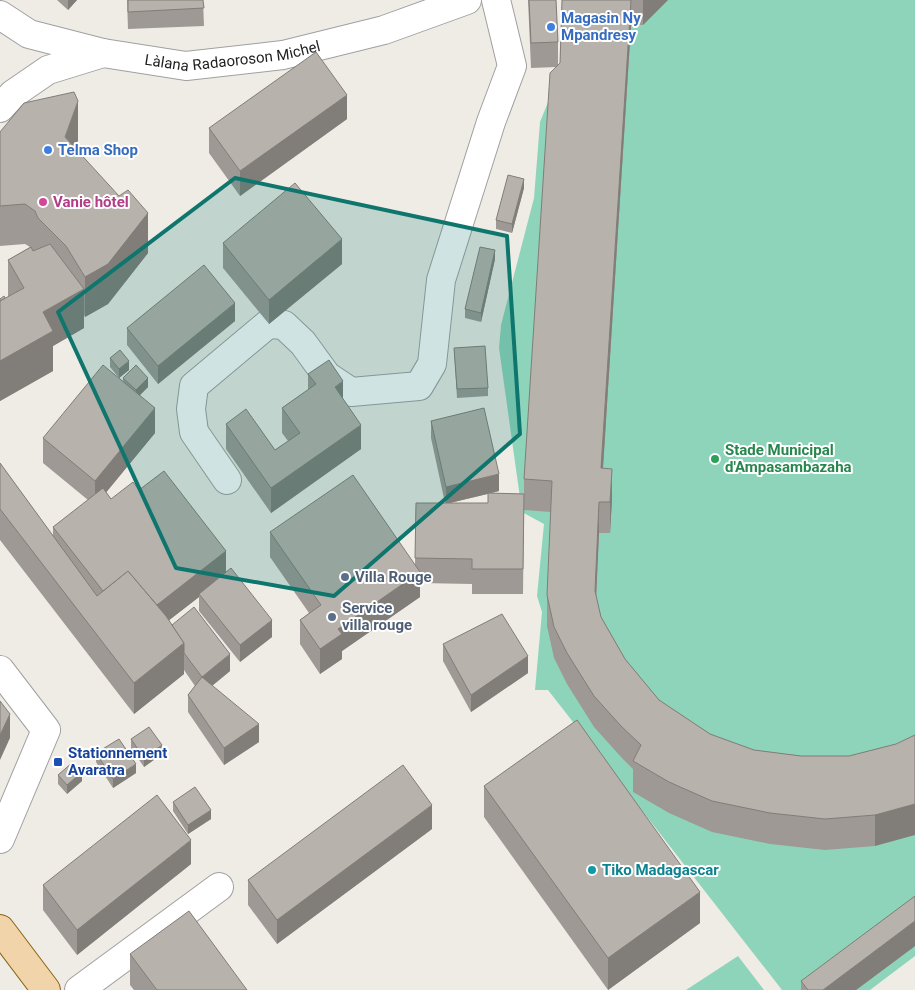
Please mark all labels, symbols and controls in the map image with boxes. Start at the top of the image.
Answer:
place label: Magasin Ny Mpandresy [561,9,641,44]
marker: Magasin Ny Mpandresy [545,21,557,33]
street label: Làlana Radaoroson Michel [143,37,322,75]
place label: Telma Shop [58,141,138,159]
marker: Telma Shop [42,144,54,156]
place label: Vanie hôtel [53,193,129,211]
marker: Vanie hôtel [37,196,49,208]
place label: Stade Municipal d'Ampasambazaha [725,441,852,476]
marker: Stade Municipal d'Ampasambazaha [709,453,721,465]
place label: Villa Rouge [355,568,432,586]
marker: Villa Rouge [339,571,351,583]
place label: Service villa rouge [342,599,412,634]
marker: Service villa rouge [326,611,338,623]
place label: Stationnement Avaratra [68,744,167,779]
marker: Stationnement Avaratra [52,756,64,768]
place label: Tiko Madagascar [602,861,719,879]
marker: Tiko Madagascar [586,864,598,876]

